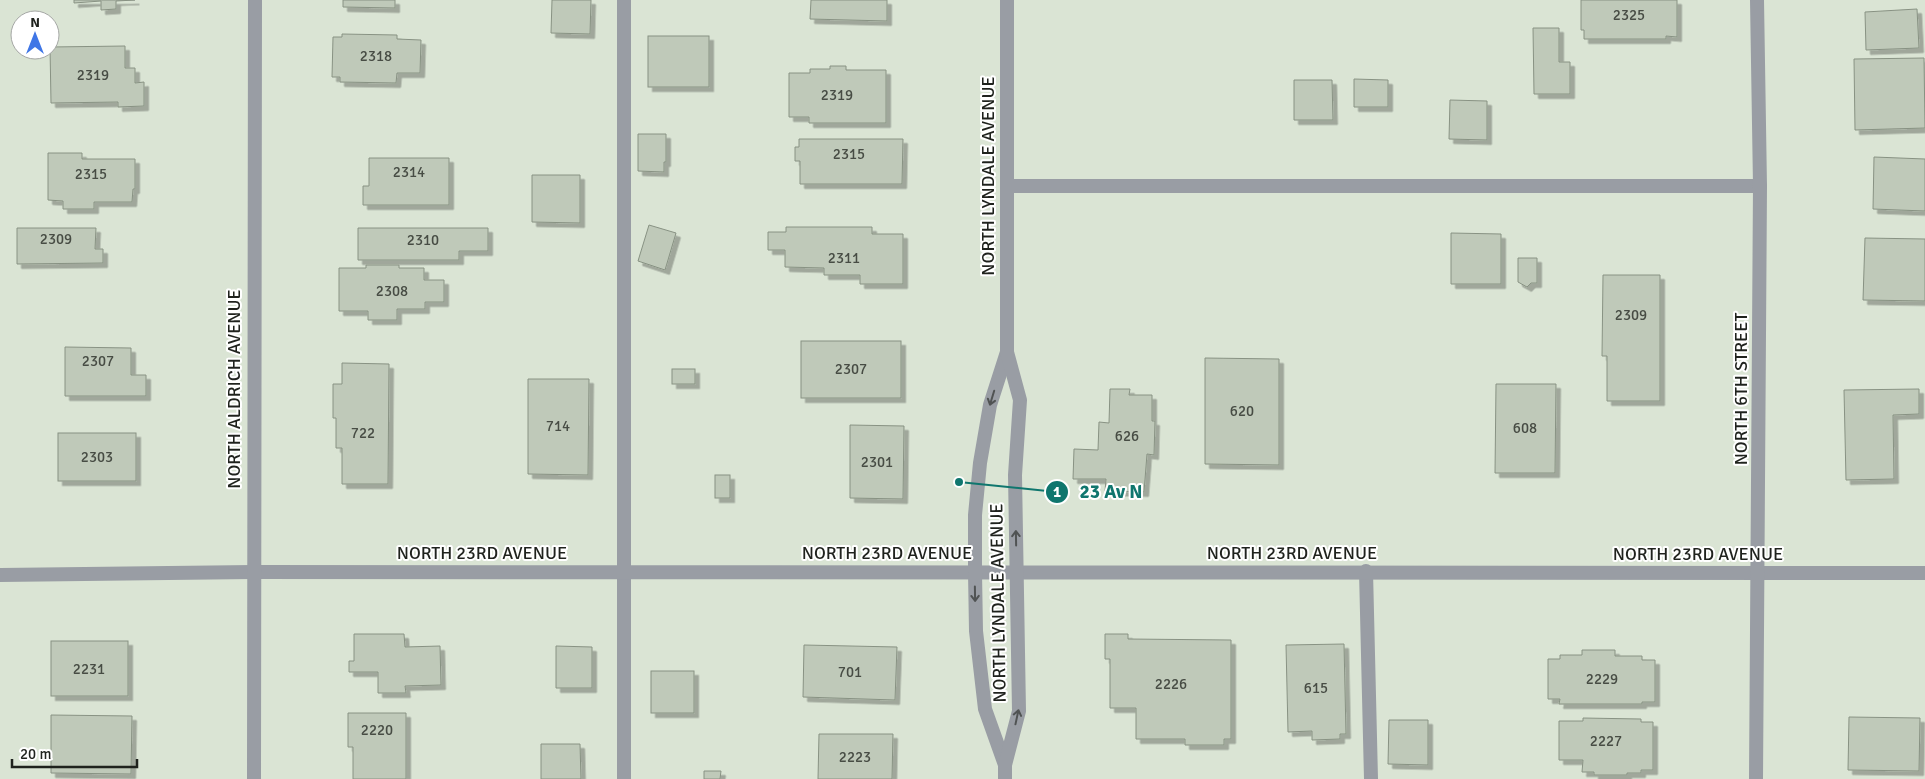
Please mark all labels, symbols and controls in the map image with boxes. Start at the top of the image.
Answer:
house number: 2325 [1613,6,1645,24]
north arrow [10,10,60,60]
text: N [30,14,40,31]
house number: 2318 [360,47,392,65]
house number: 2319 [77,66,109,84]
street label: NORTH LYNDALE AVENUE [977,76,999,276]
house number: 2319 [821,86,853,104]
house number: 2315 [833,145,865,163]
house number: 2314 [393,163,425,181]
house number: 2315 [75,165,107,183]
house number: 2309 [40,230,72,248]
house number: 2310 [407,231,439,249]
house number: 2311 [828,249,860,267]
house number: 2308 [376,282,408,300]
street label: NORTH ALDRICH AVENUE [223,289,245,489]
house number: 2309 [1615,306,1647,324]
street label: NORTH 6TH STREET [1730,313,1752,465]
house number: 2307 [82,352,114,370]
house number: 2307 [835,360,867,378]
one-way arrow [987,390,997,406]
house number: 620 [1230,402,1254,420]
house number: 714 [546,417,570,435]
house number: 608 [1513,419,1537,437]
house number: 722 [351,424,375,442]
house number: 626 [1115,427,1139,445]
house number: 2303 [81,448,113,466]
house number: 2301 [861,453,893,471]
callout: 23 Av N [1044,475,1152,509]
text: 23 Av N [1079,480,1143,504]
text: 1 [1053,483,1061,501]
street label: NORTH LYNDALE AVENUE [985,503,1011,703]
one-way arrow [1011,530,1021,546]
street label: NORTH 23RD AVENUE [397,542,567,564]
street label: NORTH 23RD AVENUE [802,542,972,564]
street label: NORTH 23RD AVENUE [1207,542,1377,564]
street label: NORTH 23RD AVENUE [1613,543,1783,565]
one-way arrow [971,586,980,602]
house number: 2231 [73,660,105,678]
house number: 701 [838,663,862,681]
house number: 2229 [1586,670,1618,688]
house number: 2226 [1155,675,1187,693]
house number: 615 [1304,679,1328,697]
one-way arrow [1013,710,1022,726]
house number: 2220 [361,721,393,739]
house number: 2227 [1590,732,1622,750]
scale bar [12,736,138,768]
text: 20 m [20,745,51,763]
house number: 2223 [839,748,871,766]

